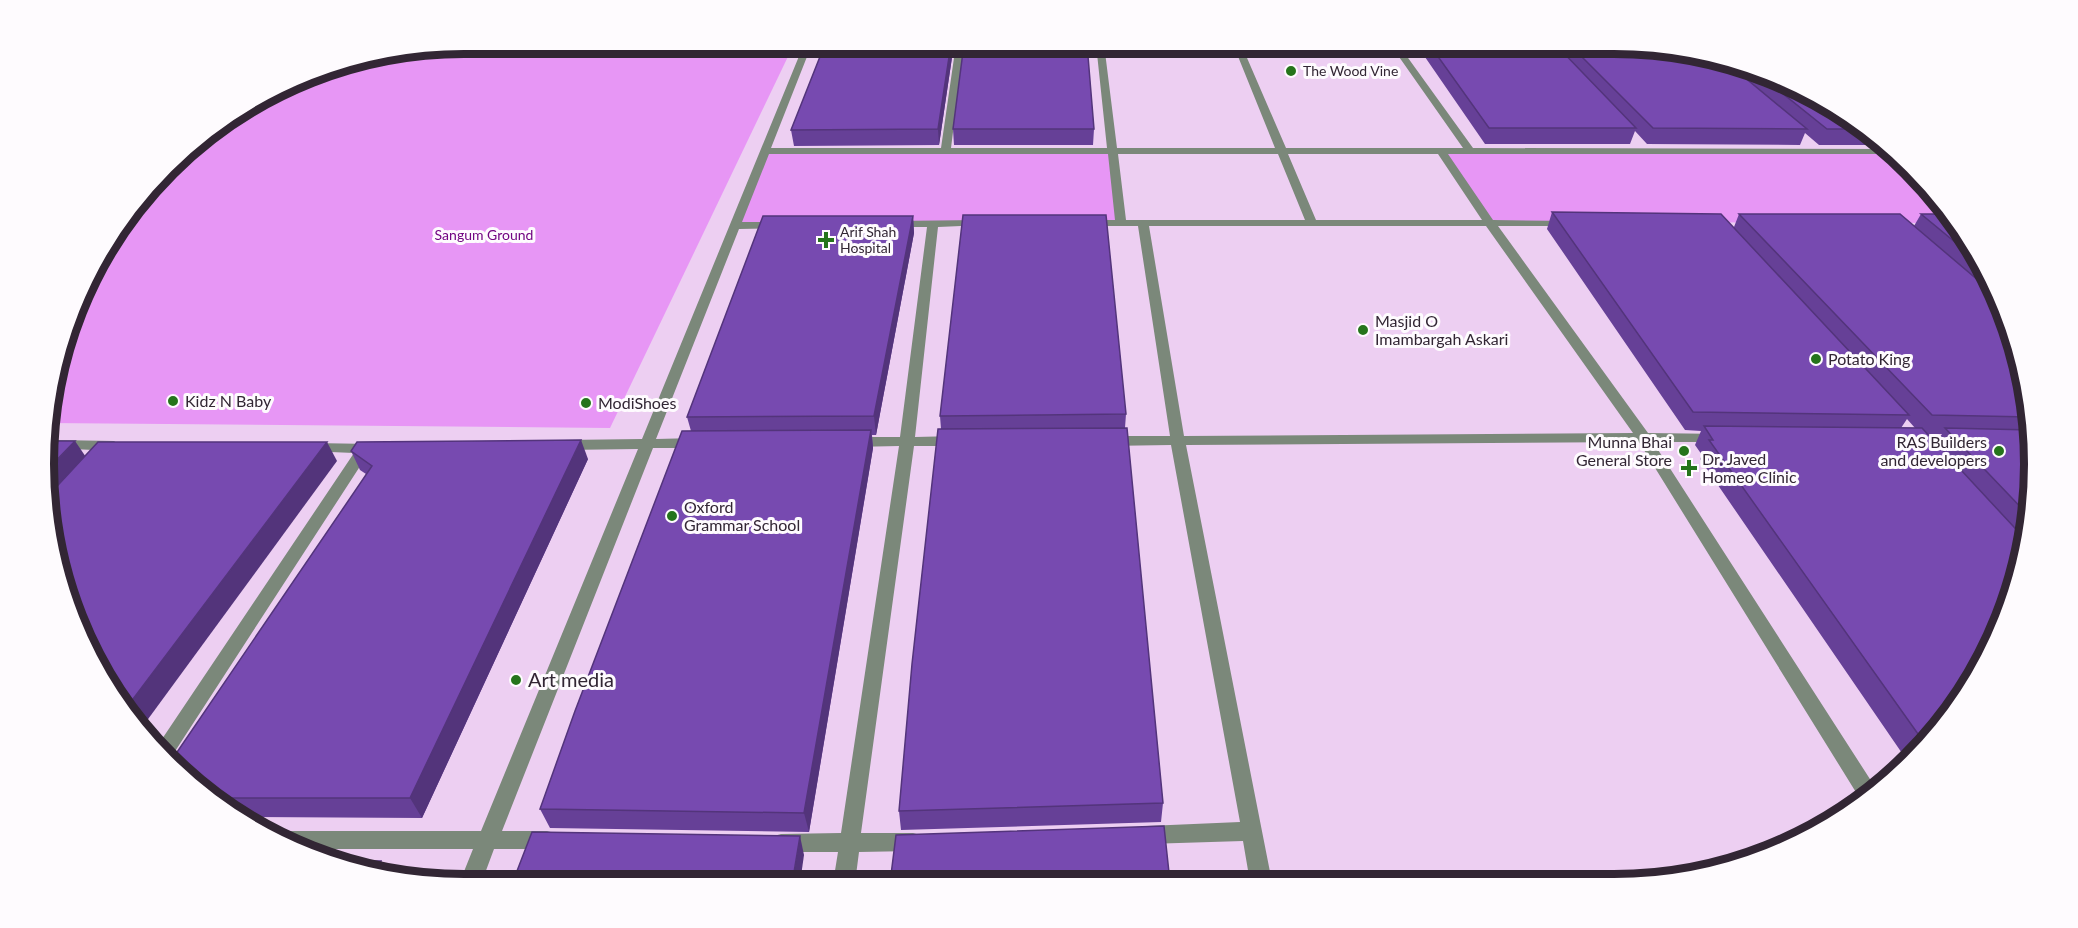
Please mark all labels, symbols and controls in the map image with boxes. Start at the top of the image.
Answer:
place label: The Wood Vine [1303,62,1398,79]
marker: The Wood Vine [1284,64,1298,78]
place label: Arif Shah Hospital [840,223,896,256]
park label: Sangum Ground [435,226,533,243]
marker: Arif Shah Hospital [817,231,835,249]
place label: Masjid O Imambargah Askari [1375,311,1508,348]
marker: Masjid O Imambargah Askari [1356,323,1370,337]
place label: Potato King [1828,349,1910,368]
marker: Potato King [1809,352,1823,366]
place label: Kidz N Baby [185,391,272,410]
place label: ModiShoes [598,393,676,412]
marker: Kidz N Baby [166,394,180,408]
marker: ModiShoes [579,396,593,410]
place label: Munna Bhai General Store [1576,432,1672,469]
place label: RAS Builders and developers [1880,432,1987,469]
marker: Munna Bhai General Store [1677,444,1691,458]
marker: RAS Builders and developers [1992,444,2006,458]
place label: Dr. Javed Homeo Clinic [1702,449,1797,486]
marker: Dr. Javed Homeo Clinic [1680,459,1698,477]
place label: Oxford Grammar School [684,497,800,534]
marker: Oxford Grammar School [665,509,679,523]
place label: Art media [528,667,614,691]
marker: Art media [509,673,523,687]

